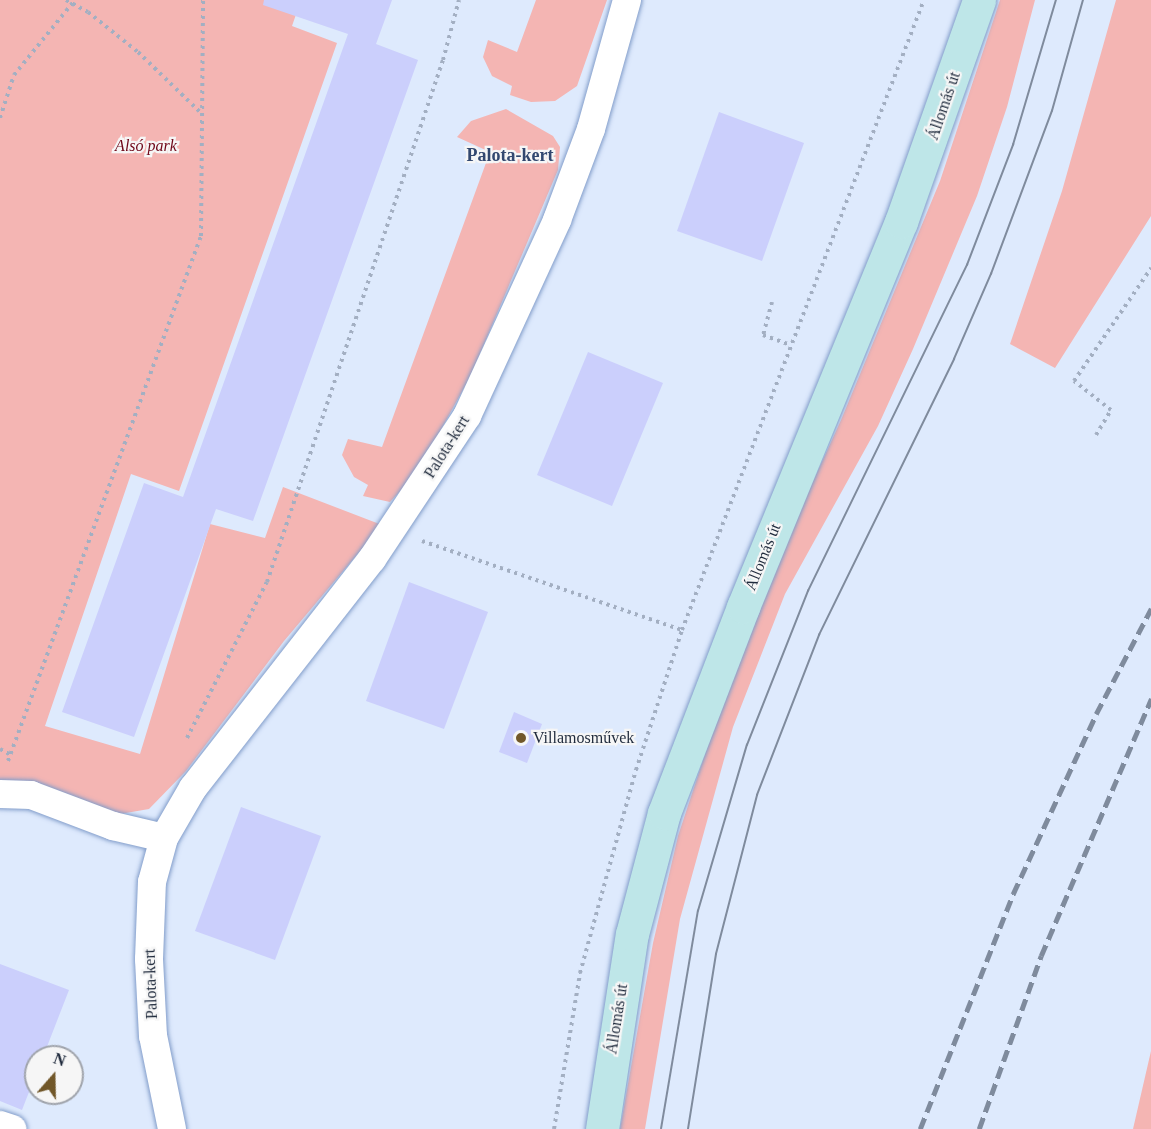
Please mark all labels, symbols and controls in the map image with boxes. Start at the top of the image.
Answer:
street label: Állomás út [923,69,965,143]
park label: Alsó park [115,136,177,156]
district label: Palota-kert [467,144,553,166]
street label: Palota-kert [420,412,474,482]
street label: Állomás út [741,521,785,593]
place label: Villamosművek [533,728,634,748]
marker: Villamosművek [514,731,528,745]
street label: Palota-kert [140,949,162,1019]
street label: Állomás út [602,983,632,1055]
north arrow [24,1045,84,1105]
text: N [51,1050,68,1069]

